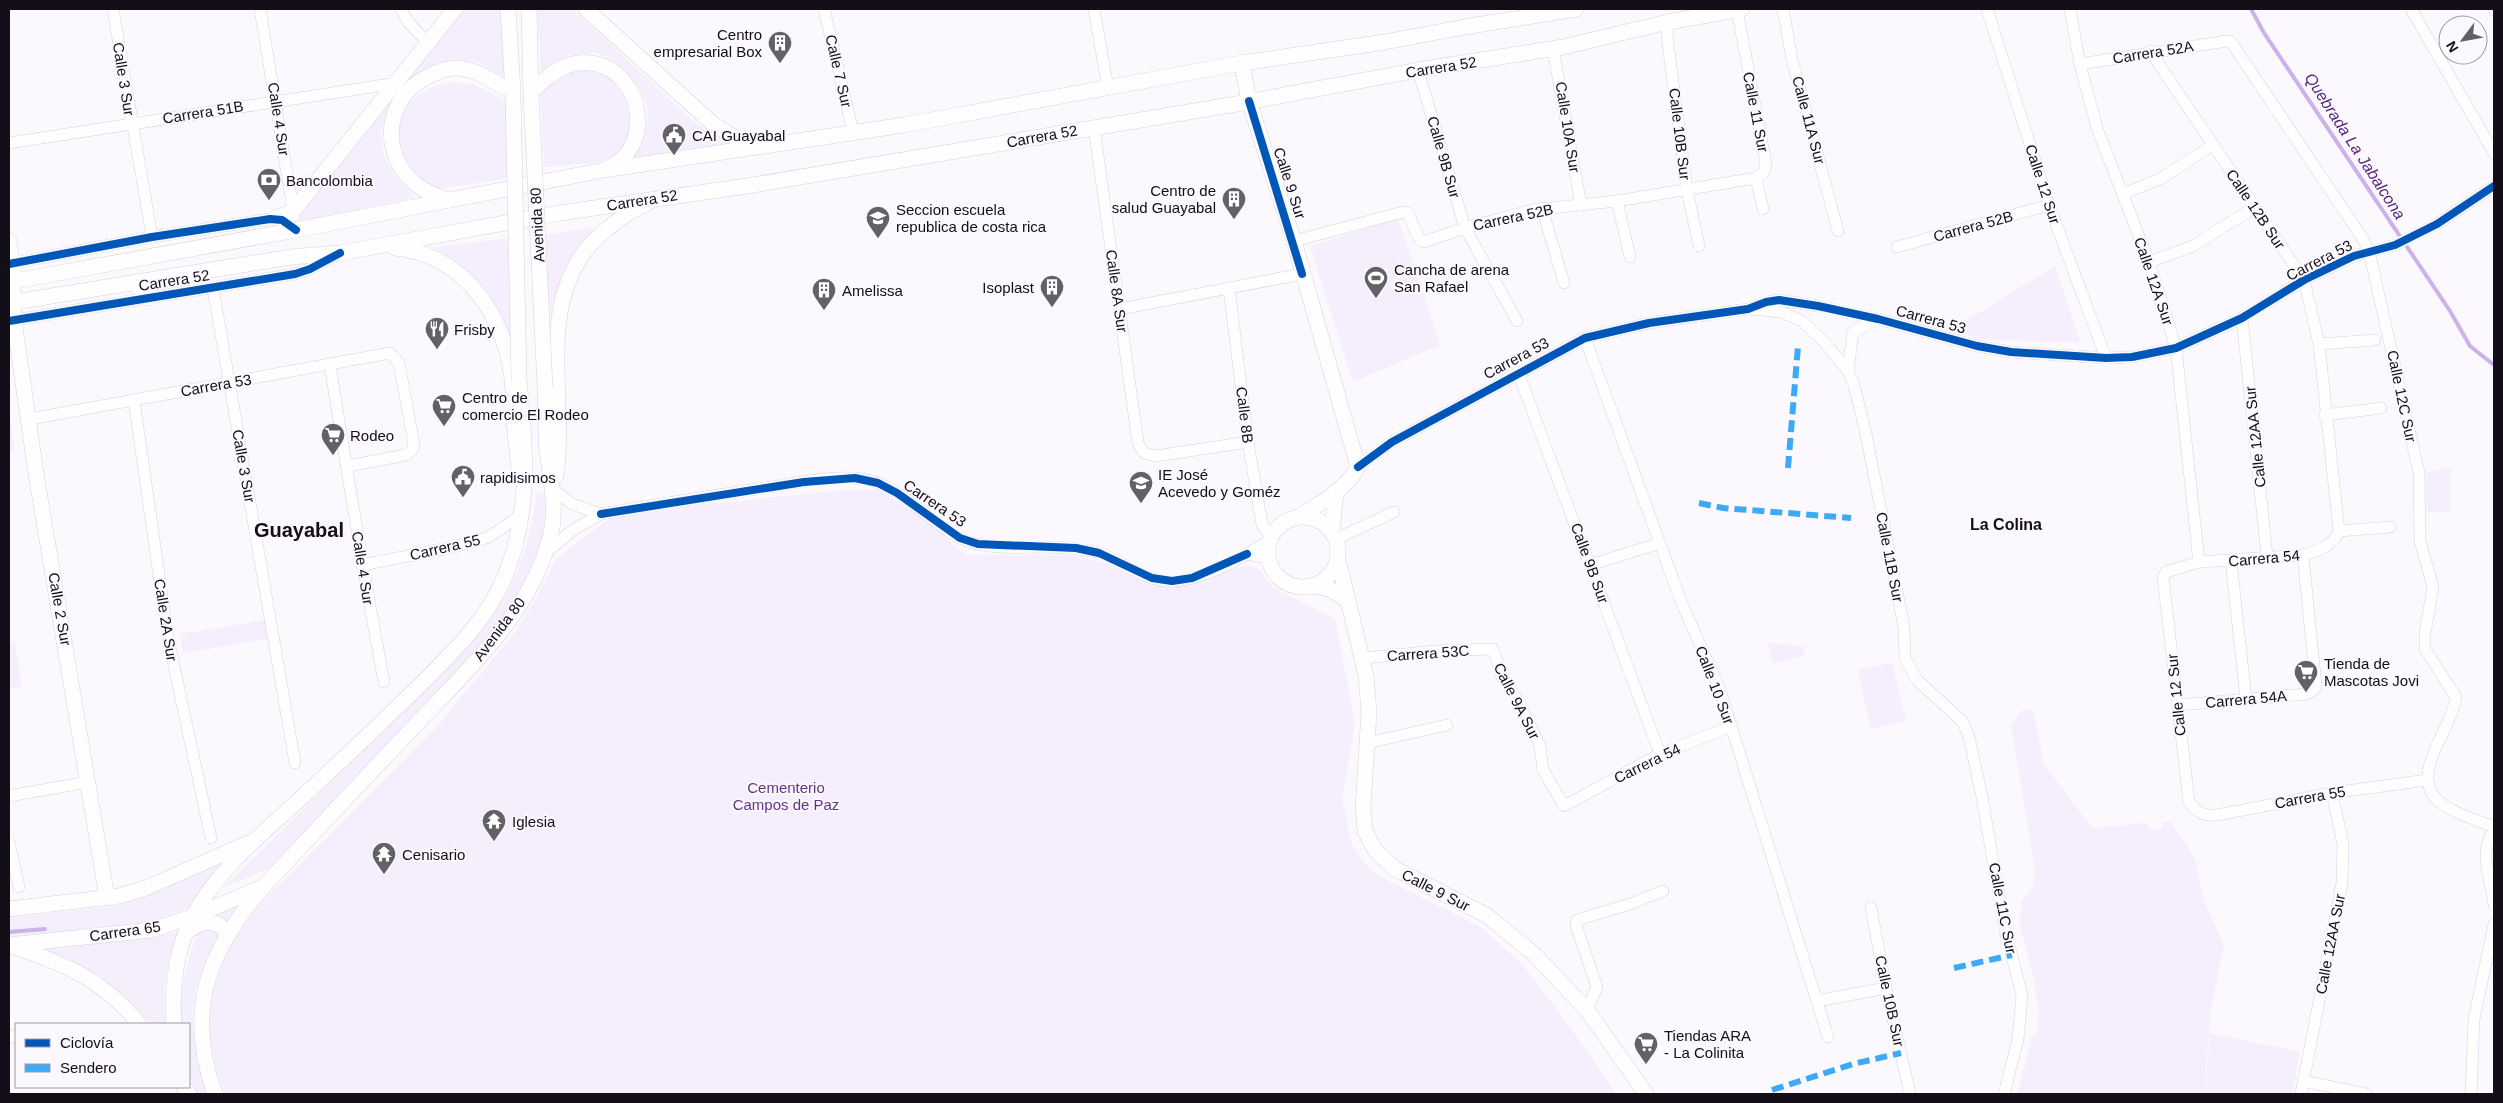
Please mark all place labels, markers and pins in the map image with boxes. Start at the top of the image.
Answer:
place label: Centro empresarial Box [654,26,762,60]
building icon: Centro empresarial Box [767,30,793,64]
public building icon: CAI Guayabal [661,122,687,156]
place label: CAI Guayabal [692,127,785,144]
bank icon: Bancolombia [256,167,282,201]
place label: Bancolombia [286,172,373,189]
place label: Centro de salud Guayabal [1112,182,1216,216]
building icon: Centro de salud Guayabal [1221,186,1247,220]
place label: Seccion escuela republica de costa rica [896,201,1047,235]
school or university icon: Seccion escuela republica de costa rica [865,205,891,239]
place label: Cancha de arena San Rafael [1394,261,1510,295]
sports icon: Cancha de arena San Rafael [1363,265,1389,299]
building icon: Isoplast [1039,274,1065,308]
building icon: Amelissa [811,277,837,311]
place label: Isoplast [982,279,1035,296]
place label: Amelissa [842,282,904,299]
restaurant icon: Frisby [424,316,450,350]
place label: Frisby [454,321,495,338]
place label: Centro de comercio El Rodeo [462,389,589,423]
supermarket icon: Centro de comercio El Rodeo [431,393,457,427]
supermarket icon: Rodeo [320,422,346,456]
place label: Rodeo [350,427,394,444]
public building icon: rapidisimos [450,464,476,498]
place label: IE José Acevedo y Goméz [1158,466,1281,500]
place label: rapidisimos [480,469,556,486]
school or university icon: IE José Acevedo y Goméz [1128,470,1154,504]
place label: Tienda de Mascotas Jovi [2324,655,2419,689]
supermarket icon: Tienda de Mascotas Jovi [2293,659,2319,693]
temple icon: Iglesia [481,808,507,842]
place label: Iglesia [512,813,556,830]
temple icon: Cenisario [371,841,397,875]
place label: Cenisario [402,846,465,863]
place label: Tiendas ARA - La Colinita [1664,1027,1751,1061]
supermarket icon: Tiendas ARA - La Colinita [1633,1031,1659,1065]

